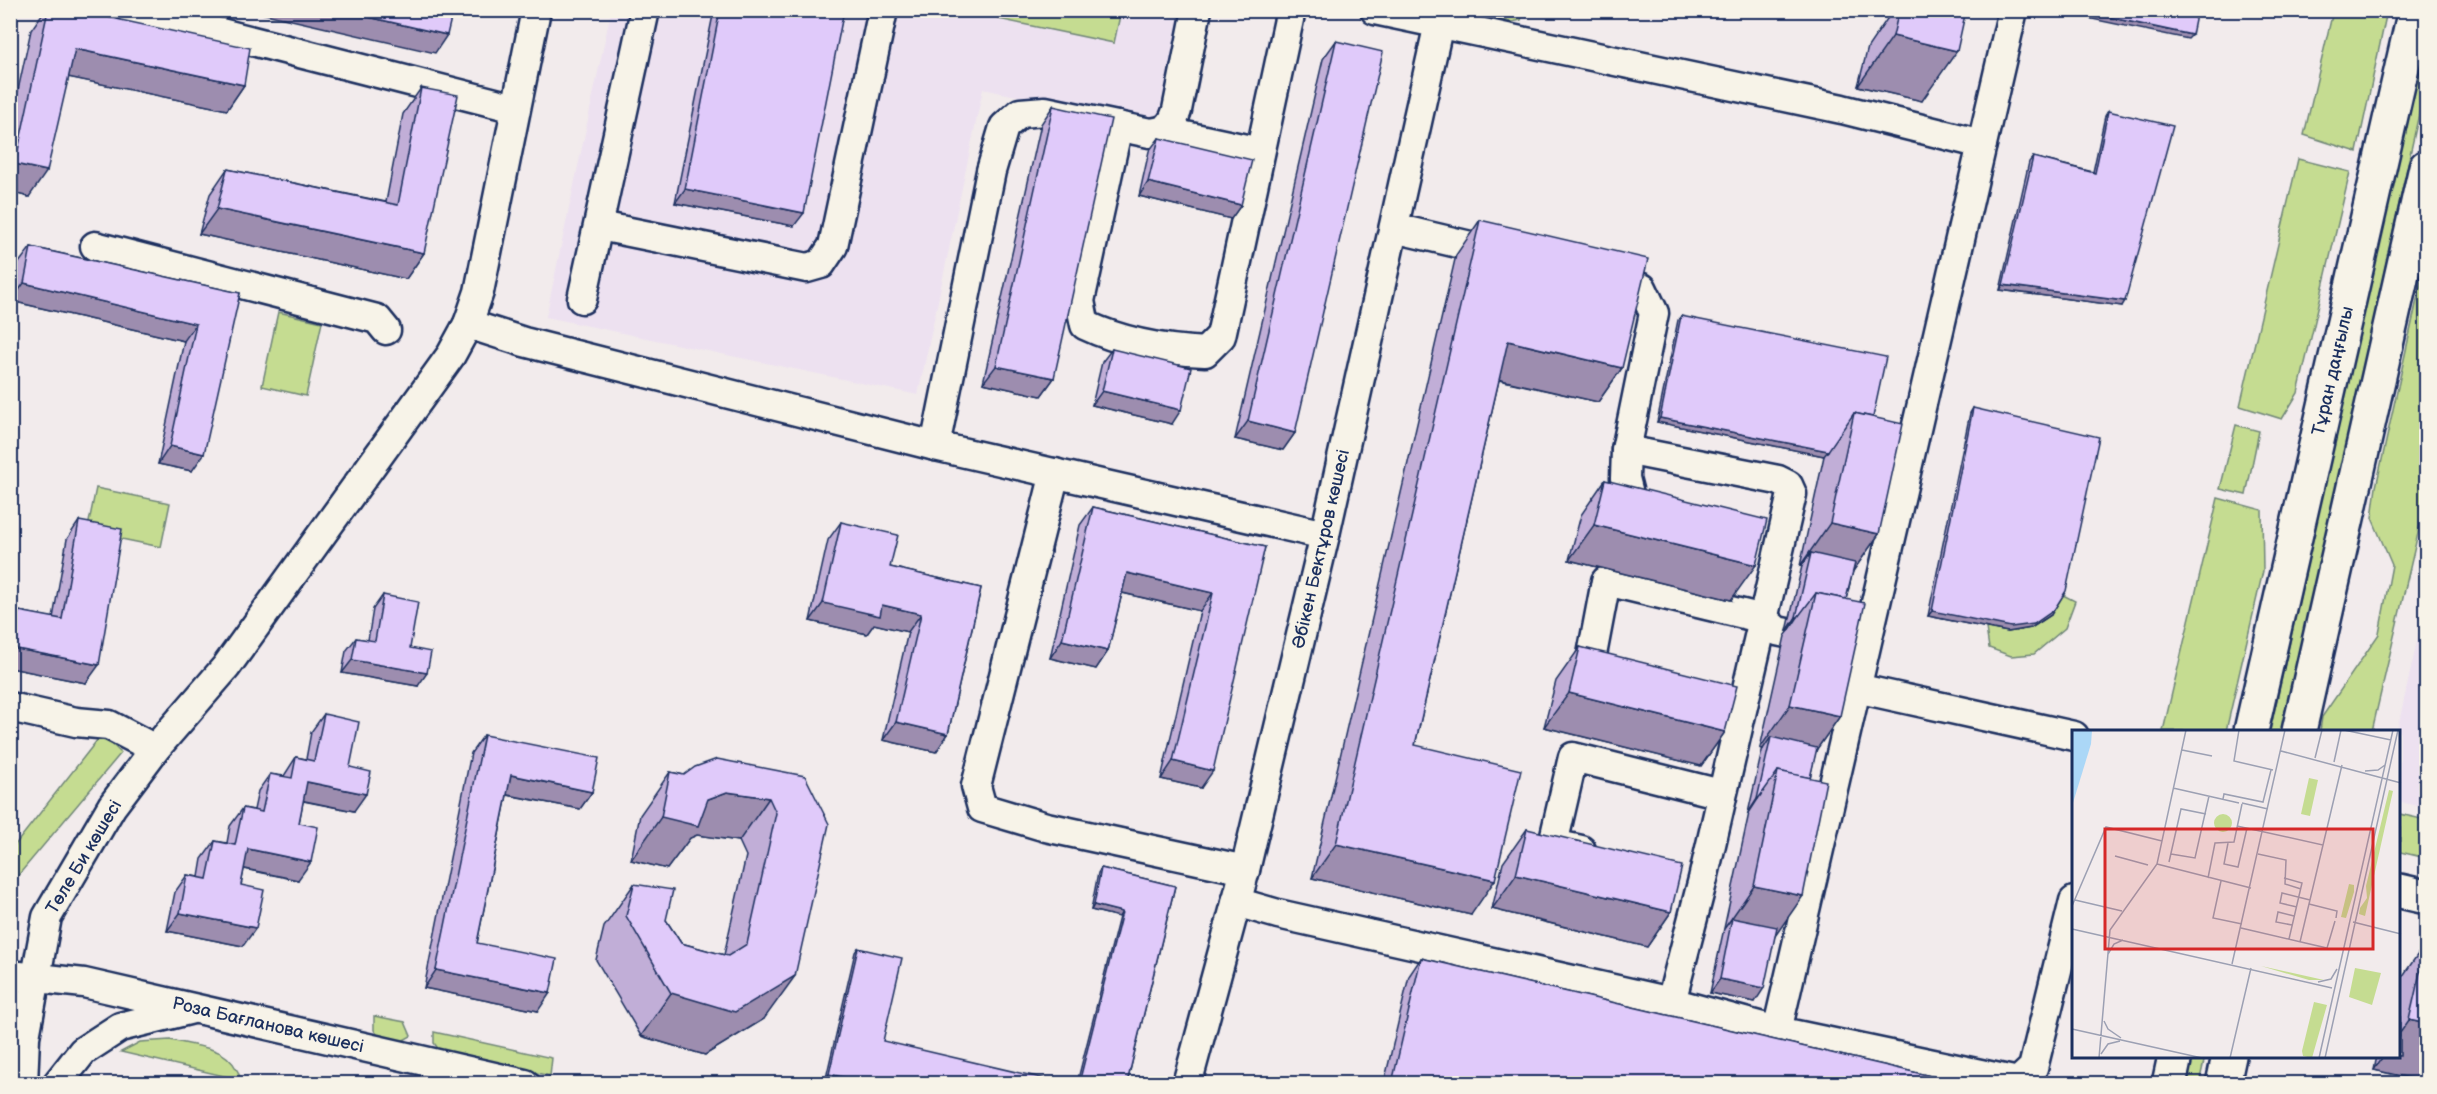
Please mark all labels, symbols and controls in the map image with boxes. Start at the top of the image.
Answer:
street label: Тұран даңғылы [2308,304,2358,438]
street label: Әбікен Бектұров көшесі [1288,447,1354,651]
inset map [2072,730,2401,1058]
street label: Төле Би көшесі [42,796,126,918]
street label: Роза Бағланова көшесі [170,993,366,1057]

